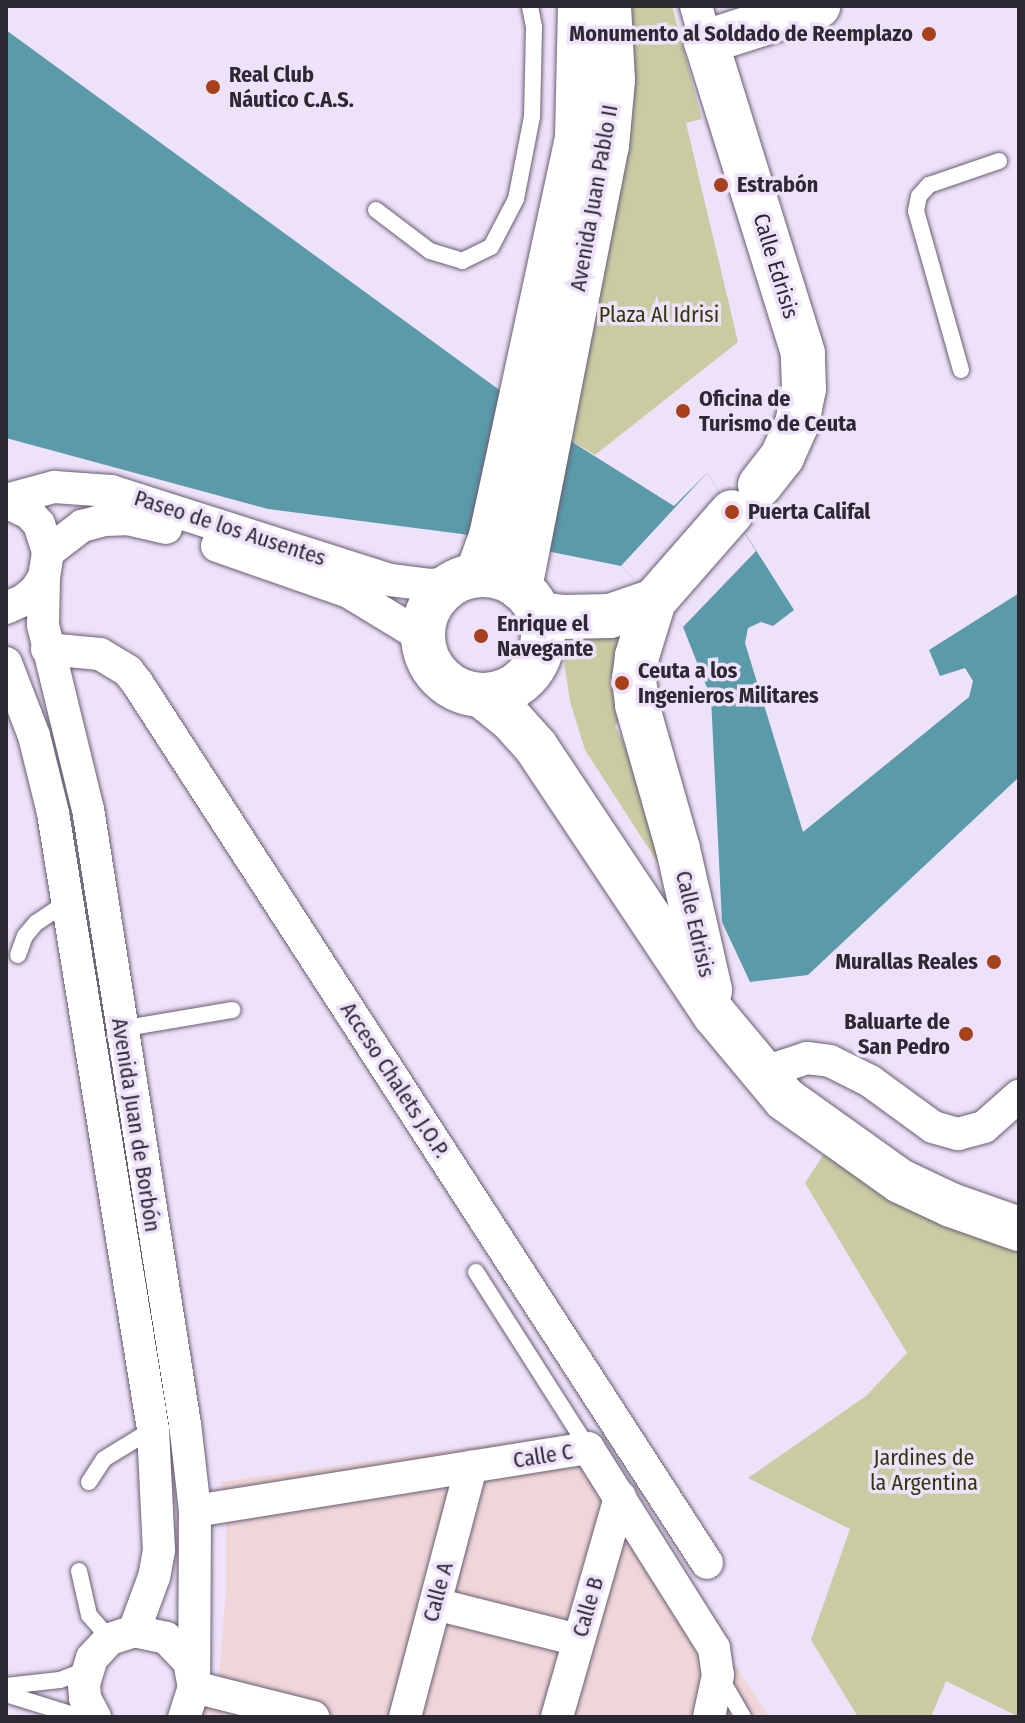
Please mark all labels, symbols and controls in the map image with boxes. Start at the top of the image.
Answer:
place label: Monumento al Soldado de Reemplazo [569,21,913,47]
marker: Monumento al Soldado de Reemplazo [920,25,938,43]
place label: Real Club Náutico C.A.S. [229,61,354,112]
marker: Real Club Náutico C.A.S. [204,78,222,96]
street label: Avenida Juan Pablo II [565,103,623,293]
place label: Estrabón [737,172,818,198]
marker: Estrabón [712,176,730,194]
street label: Calle Edrisis [748,210,804,322]
park label: Plaza Al Idrisi [599,302,719,328]
place label: Oficina de Turismo de Ceuta [699,385,857,436]
marker: Oficina de Turismo de Ceuta [674,402,692,420]
street label: Paseo de los Ausentes [131,485,329,571]
place label: Puerta Califal [748,499,870,525]
marker: Puerta Califal [723,503,741,521]
place label: Enrique el Navegante [497,610,593,662]
marker: Enrique el Navegante [472,627,490,645]
place label: Ceuta a los Ingenieros Militares [638,657,819,708]
marker: Ceuta a los Ingenieros Militares [613,674,631,692]
street label: Calle Edrisis [670,868,720,980]
place label: Murallas Reales [835,949,978,975]
marker: Murallas Reales [985,953,1003,971]
street label: Acceso Chalets J.O.P. [335,997,455,1163]
place label: Baluarte de San Pedro [844,1008,950,1060]
street label: Avenida Juan de Borbón [106,1016,166,1234]
marker: Baluarte de San Pedro [957,1025,975,1043]
street label: Calle C [511,1438,575,1474]
park label: Jardines de la Argentina [870,1444,978,1496]
street label: Calle A [417,1559,459,1625]
street label: Calle B [567,1574,609,1640]

